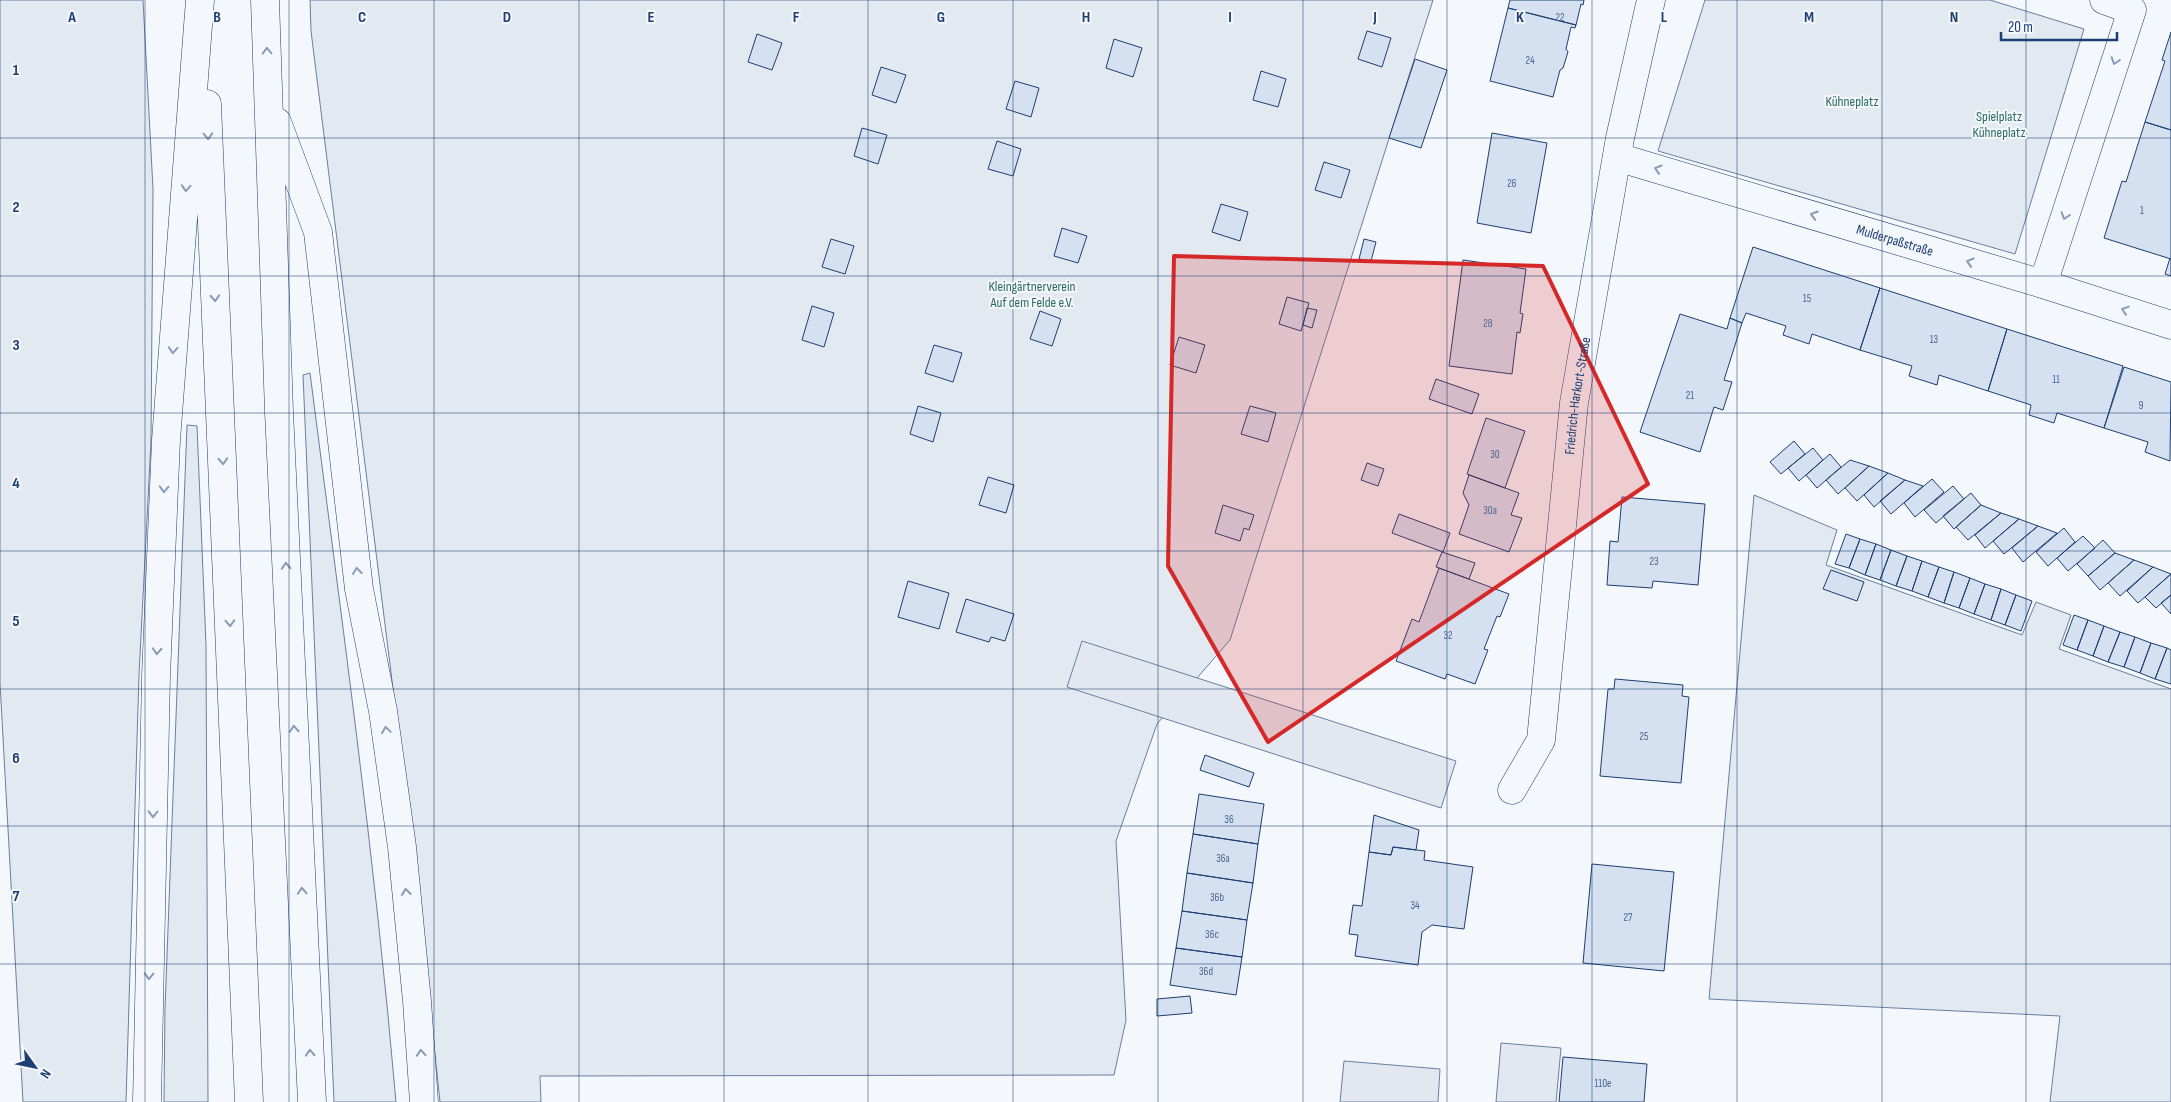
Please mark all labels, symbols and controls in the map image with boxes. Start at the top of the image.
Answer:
text: A [67,8,76,27]
text: B [213,8,221,27]
text: C [358,8,366,27]
text: D [503,8,511,27]
text: E [648,8,655,27]
text: F [793,8,800,27]
text: G [937,8,945,27]
text: H [1082,8,1090,27]
text: I [1228,8,1232,27]
text: J [1372,8,1377,27]
text: K [1516,8,1524,27]
text: L [1661,8,1668,27]
text: M [1804,8,1814,27]
text: N [1950,8,1958,27]
scale bar [2001,10,2117,42]
house number: 22 [1555,11,1565,24]
text: 20 m [2008,18,2033,37]
one-way arrow [262,47,272,54]
house number: 24 [1525,54,1535,67]
one-way arrow [2111,57,2121,65]
text: 1 [13,61,20,80]
park label: Kühneplatz [1826,93,1878,110]
park label: Spielplatz Kühneplatz [1973,108,2025,141]
one-way arrow [203,132,214,140]
one-way arrow [1655,164,1663,174]
house number: 26 [1507,177,1517,190]
one-way arrow [180,184,191,192]
text: 2 [12,198,20,217]
house number: 1 [2140,204,2144,217]
one-way arrow [1810,211,1818,221]
one-way arrow [2061,211,2071,220]
street label: Mulderpaßstraße [1854,221,1935,260]
one-way arrow [1966,257,1974,267]
park label: Kleingärtnerverein Auf dem Felde e.V. [988,278,1076,311]
house number: 15 [1803,292,1811,305]
one-way arrow [210,295,221,303]
one-way arrow [2121,306,2129,316]
house number: 28 [1483,317,1493,330]
house number: 13 [1930,333,1939,346]
text: 3 [12,336,20,355]
street label: Friedrich-Harkort-Straße [1561,336,1594,455]
one-way arrow [168,347,179,355]
house number: 11 [2052,373,2060,386]
house number: 21 [1686,389,1694,402]
house number: 9 [2139,399,2144,412]
house number: 30 [1490,448,1500,461]
one-way arrow [217,457,228,465]
text: 4 [12,474,20,493]
one-way arrow [159,485,170,493]
house number: 30a [1483,504,1497,517]
house number: 23 [1649,555,1659,568]
one-way arrow [281,562,292,570]
one-way arrow [352,566,363,574]
text: 5 [12,612,20,631]
one-way arrow [225,619,236,627]
house number: 32 [1443,629,1453,642]
one-way arrow [152,648,162,656]
one-way arrow [289,724,299,732]
one-way arrow [381,726,392,734]
house number: 25 [1640,730,1648,743]
text: 6 [12,749,20,768]
one-way arrow [148,810,158,818]
house number: 36 [1224,813,1234,826]
house number: 36a [1216,852,1230,865]
text: 7 [13,887,20,906]
one-way arrow [296,887,307,895]
one-way arrow [401,887,412,895]
house number: 36b [1210,891,1224,904]
house number: 34 [1410,899,1420,912]
house number: 27 [1624,911,1633,924]
house number: 36c [1205,928,1219,941]
house number: 36d [1199,965,1213,978]
one-way arrow [144,973,155,981]
north arrow [10,1042,60,1092]
one-way arrow [304,1049,315,1057]
one-way arrow [415,1049,426,1057]
text: N [36,1066,55,1082]
house number: 110e [1594,1077,1612,1090]

